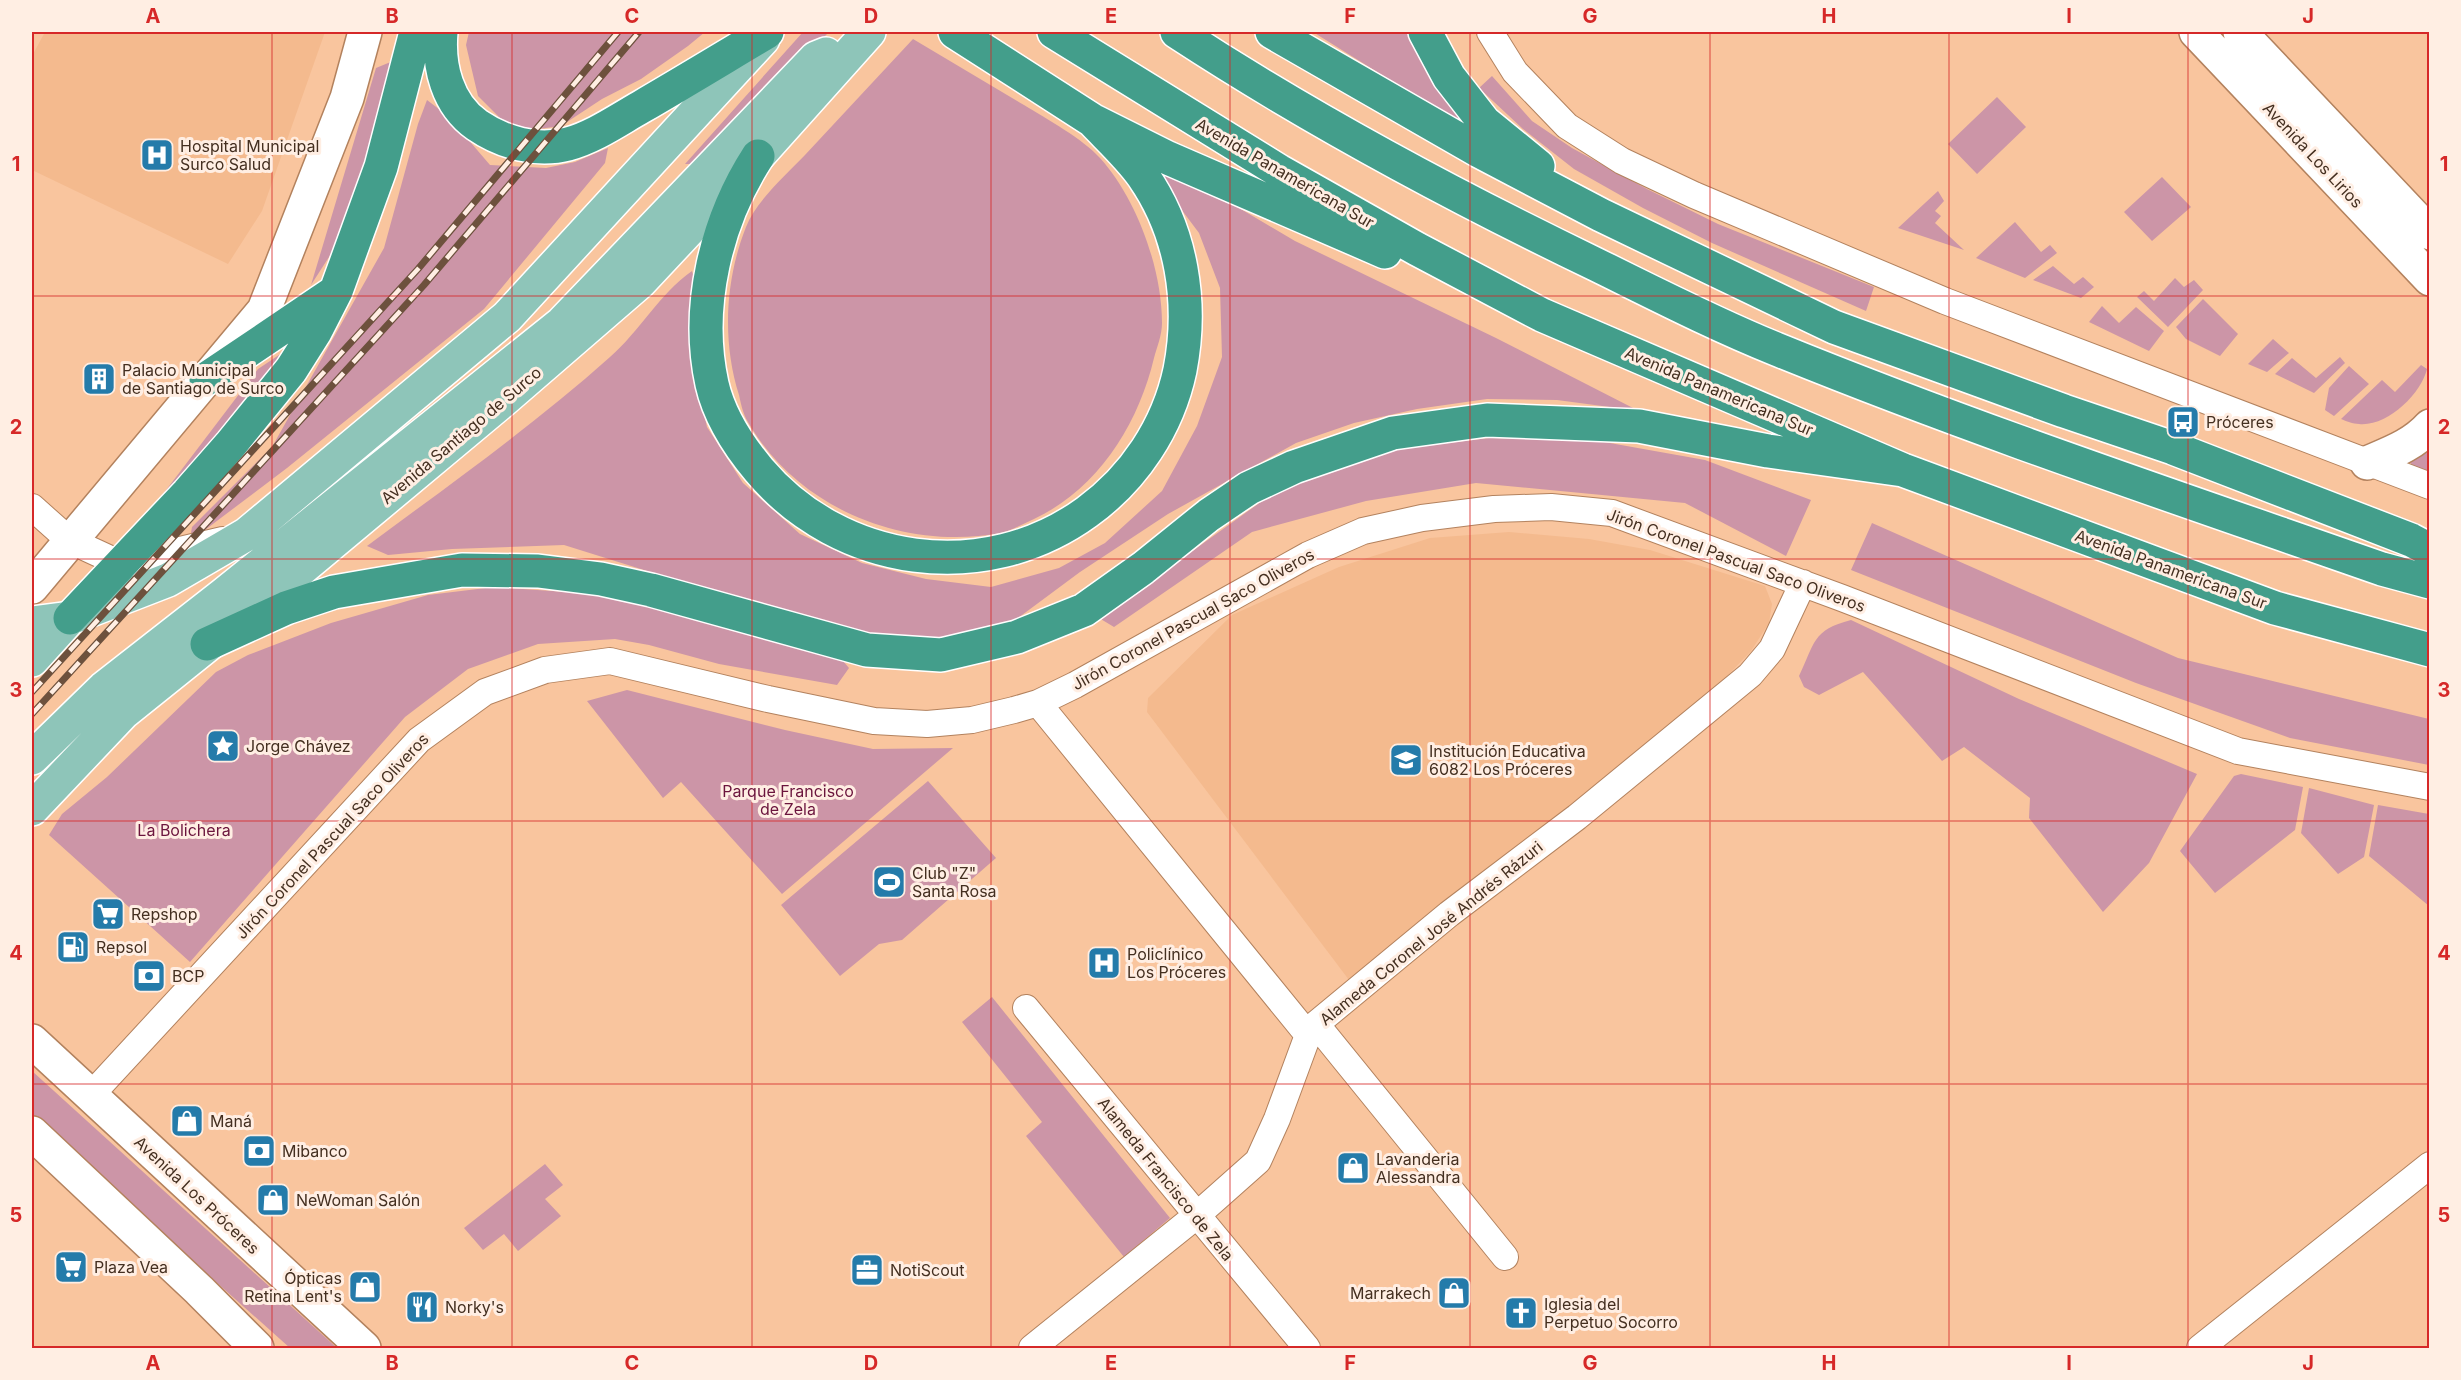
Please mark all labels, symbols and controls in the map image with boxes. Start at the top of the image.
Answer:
text: A [146,4,161,28]
text: B [385,4,399,28]
text: C [625,4,639,28]
text: D [864,4,878,28]
text: E [1105,4,1117,28]
text: F [1344,4,1356,28]
text: G [1582,4,1598,28]
text: H [1822,4,1836,28]
text: I [2066,4,2072,28]
text: J [2302,4,2314,28]
street label: Avenida Los Lirios [2259,98,2367,212]
street label: Avenida Panamericana Sur [1192,114,1378,232]
place label: Hospital Municipal Surco Salud [180,136,319,174]
hospital icon: Hospital Municipal Surco Salud [139,137,175,173]
text: 1 [12,152,20,176]
text: 1 [2440,152,2448,176]
street label: Avenida Panamericana Sur [1622,342,1816,440]
place label: Palacio Municipal de Santiago de Surco [122,360,284,398]
building icon: Palacio Municipal de Santiago de Surco [81,361,117,397]
street label: Avenida Santiago de Surco [377,362,545,508]
bus stop icon: Próceres [2165,404,2201,440]
place label: Próceres [2206,412,2274,432]
text: 2 [10,415,22,439]
text: 2 [2438,415,2450,439]
street label: Jirón Coronel Pascual Saco Oliveros [1604,504,1868,616]
street label: Avenida Panamericana Sur [2072,525,2270,613]
street label: Jirón Coronel Pascual Saco Oliveros [1068,544,1318,694]
text: 3 [10,678,22,702]
text: 3 [2438,678,2450,702]
place icon: Jorge Chávez [205,728,241,764]
street label: Jirón Coronel Pascual Saco Oliveros [231,729,433,943]
place label: Jorge Chávez [246,736,351,756]
place label: Institución Educativa 6082 Los Próceres [1429,741,1586,779]
school or university icon: Institución Educativa 6082 Los Próceres [1388,742,1424,778]
park label: Parque Francisco de Zela [722,781,854,819]
park label: La Bolichera [137,820,231,840]
street label: Alameda Coronel José Andrés Rázuri [1315,837,1547,1029]
place label: Club "Z" Santa Rosa [912,863,997,901]
sports icon: Club "Z" Santa Rosa [871,864,907,900]
supermarket icon: Repshop [90,896,126,932]
place label: Repshop [131,904,197,924]
fuel station icon: Repsol [55,929,91,965]
place label: Repsol [96,937,147,957]
text: 4 [9,941,23,965]
text: 4 [2437,941,2451,965]
place label: Policlínico Los Próceres [1127,944,1226,982]
hospital icon: Policlínico Los Próceres [1086,945,1122,981]
bank icon: BCP [131,958,167,994]
place label: BCP [172,966,204,986]
street label: Alameda Francisco de Zela [1094,1093,1238,1265]
shop icon: Maná [169,1103,205,1139]
place label: Maná [210,1111,252,1131]
street label: Avenida Los Próceres [130,1132,264,1258]
bank icon: Mibanco [241,1133,277,1169]
place label: Mibanco [282,1141,347,1161]
place label: Lavanderia Alessandra [1376,1149,1460,1187]
shop icon: Lavanderia Alessandra [1335,1150,1371,1186]
shop icon: NeWoman Salón [255,1182,291,1218]
place label: NeWoman Salón [296,1190,420,1210]
text: 5 [10,1203,22,1227]
text: 5 [2438,1203,2450,1227]
supermarket icon: Plaza Vea [53,1249,89,1285]
office icon: NotiScout [849,1252,885,1288]
place label: Plaza Vea [94,1257,168,1277]
place label: NotiScout [890,1260,964,1280]
place label: Ópticas Retina Lent's [244,1268,342,1306]
shop icon: Ópticas Retina Lent's [347,1269,383,1305]
shop icon: Marrakech [1436,1275,1472,1311]
place label: Marrakech [1350,1283,1431,1303]
restaurant icon: Norky's [404,1289,440,1325]
place label: Iglesia del Perpetuo Socorro [1544,1294,1678,1332]
church icon: Iglesia del Perpetuo Socorro [1503,1295,1539,1331]
place label: Norky's [445,1297,504,1317]
text: A [146,1351,161,1375]
text: B [385,1351,399,1375]
text: C [625,1351,639,1375]
text: D [864,1351,878,1375]
text: E [1105,1351,1117,1375]
text: F [1344,1351,1356,1375]
text: G [1582,1351,1598,1375]
text: H [1822,1351,1836,1375]
text: I [2066,1351,2072,1375]
text: J [2302,1351,2314,1375]

